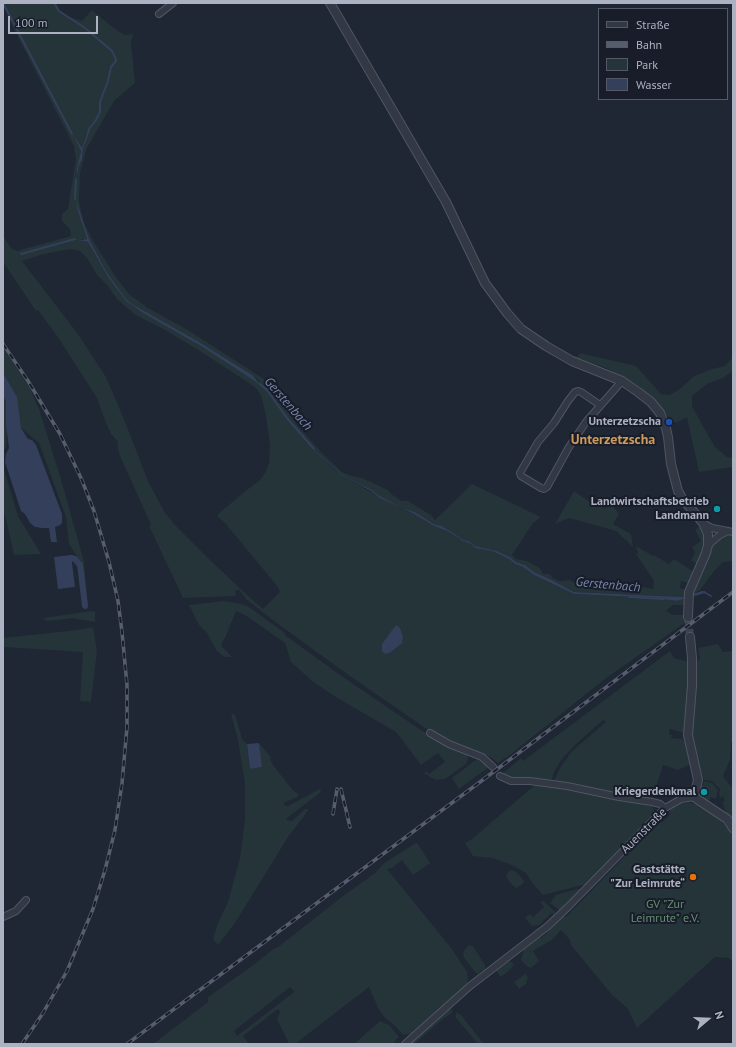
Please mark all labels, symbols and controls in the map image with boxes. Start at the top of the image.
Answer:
scale bar [10,8,100,34]
legend [598,8,728,100]
text: 100 m [15,15,48,30]
text: Straße [636,17,670,32]
text: Bahn [636,37,662,52]
text: Park [636,57,658,72]
text: Wasser [636,77,672,92]
water label: Gerstenbach [261,374,315,434]
place label: Unterzetzscha [589,415,661,429]
marker: Unterzetzscha [664,417,674,427]
district label: Unterzetzscha [571,432,655,448]
place label: Landwirtschaftsbetrieb Landmann [591,495,709,523]
marker: Landwirtschaftsbetrieb Landmann [712,504,722,514]
water label: Gerstenbach [575,574,641,596]
place label: Kriegerdenkmal [614,785,696,799]
marker: Kriegerdenkmal [699,787,709,797]
street label: Auenstraße [618,805,670,857]
place label: Gaststätte "Zur Leimrute“ [610,863,685,891]
marker: Gaststätte "Zur Leimrute“ [688,872,698,882]
park label: GV "Zur Leimrute" e.V. [631,898,699,926]
north arrow [688,999,728,1039]
text: N [712,1009,727,1021]

